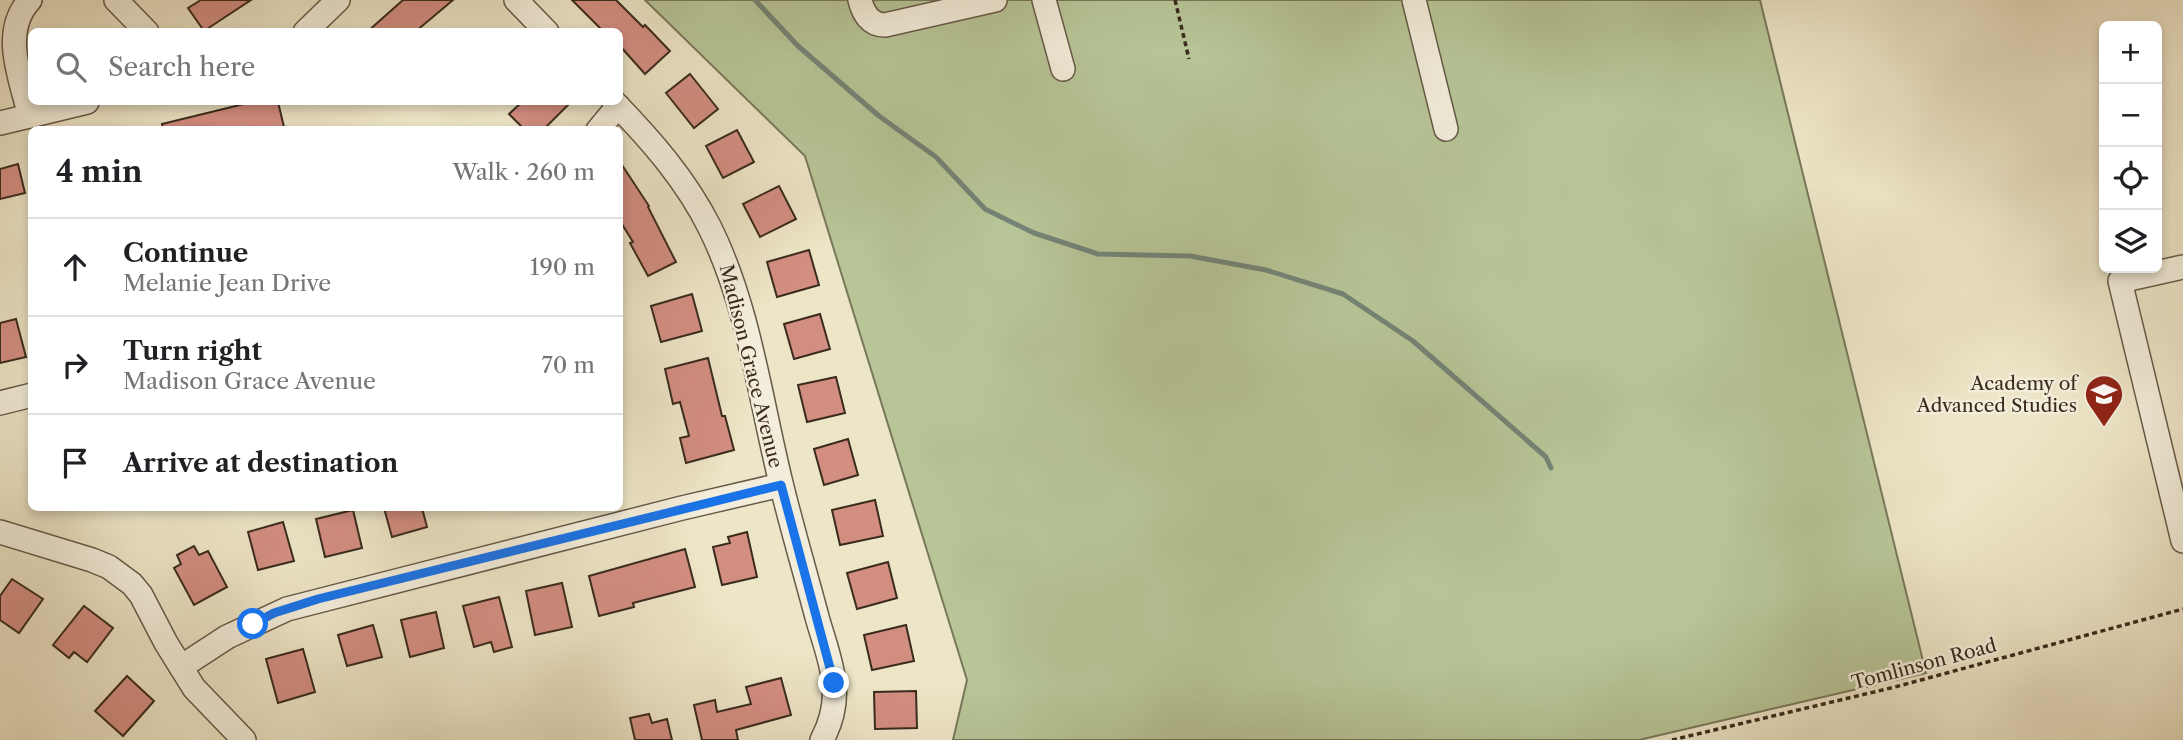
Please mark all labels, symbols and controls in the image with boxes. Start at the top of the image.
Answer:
map controls [2099,21,2162,273]
button: + [2099,21,2162,84]
search box [28,28,623,105]
icon: search [52,48,90,86]
text: Search here [108,51,255,83]
button: − [2099,84,2162,147]
button: locate [2099,147,2162,210]
text: 4 min [56,153,142,190]
text: Walk · 260 m [453,158,595,186]
button: layers [2099,210,2162,273]
text: Continue [123,237,248,269]
icon: ahead [56,248,94,286]
text: 190 m [530,253,595,281]
street label: Madison Grace Avenue [715,262,787,470]
text: Melanie Jean Drive [123,269,331,297]
text: Turn right [123,335,262,367]
icon: right [56,346,94,384]
text: 70 m [542,351,595,379]
text: Madison Grace Avenue [123,367,376,395]
place label: Academy of Advanced Studies [1916,372,2079,417]
school or university icon: Academy of Advanced Studies [2083,373,2125,428]
icon: arrive [56,444,94,482]
text: Arrive at destination [123,447,398,479]
route start [237,608,268,639]
street label: Tomlinson Road [1849,634,1999,694]
route end [818,667,849,698]

